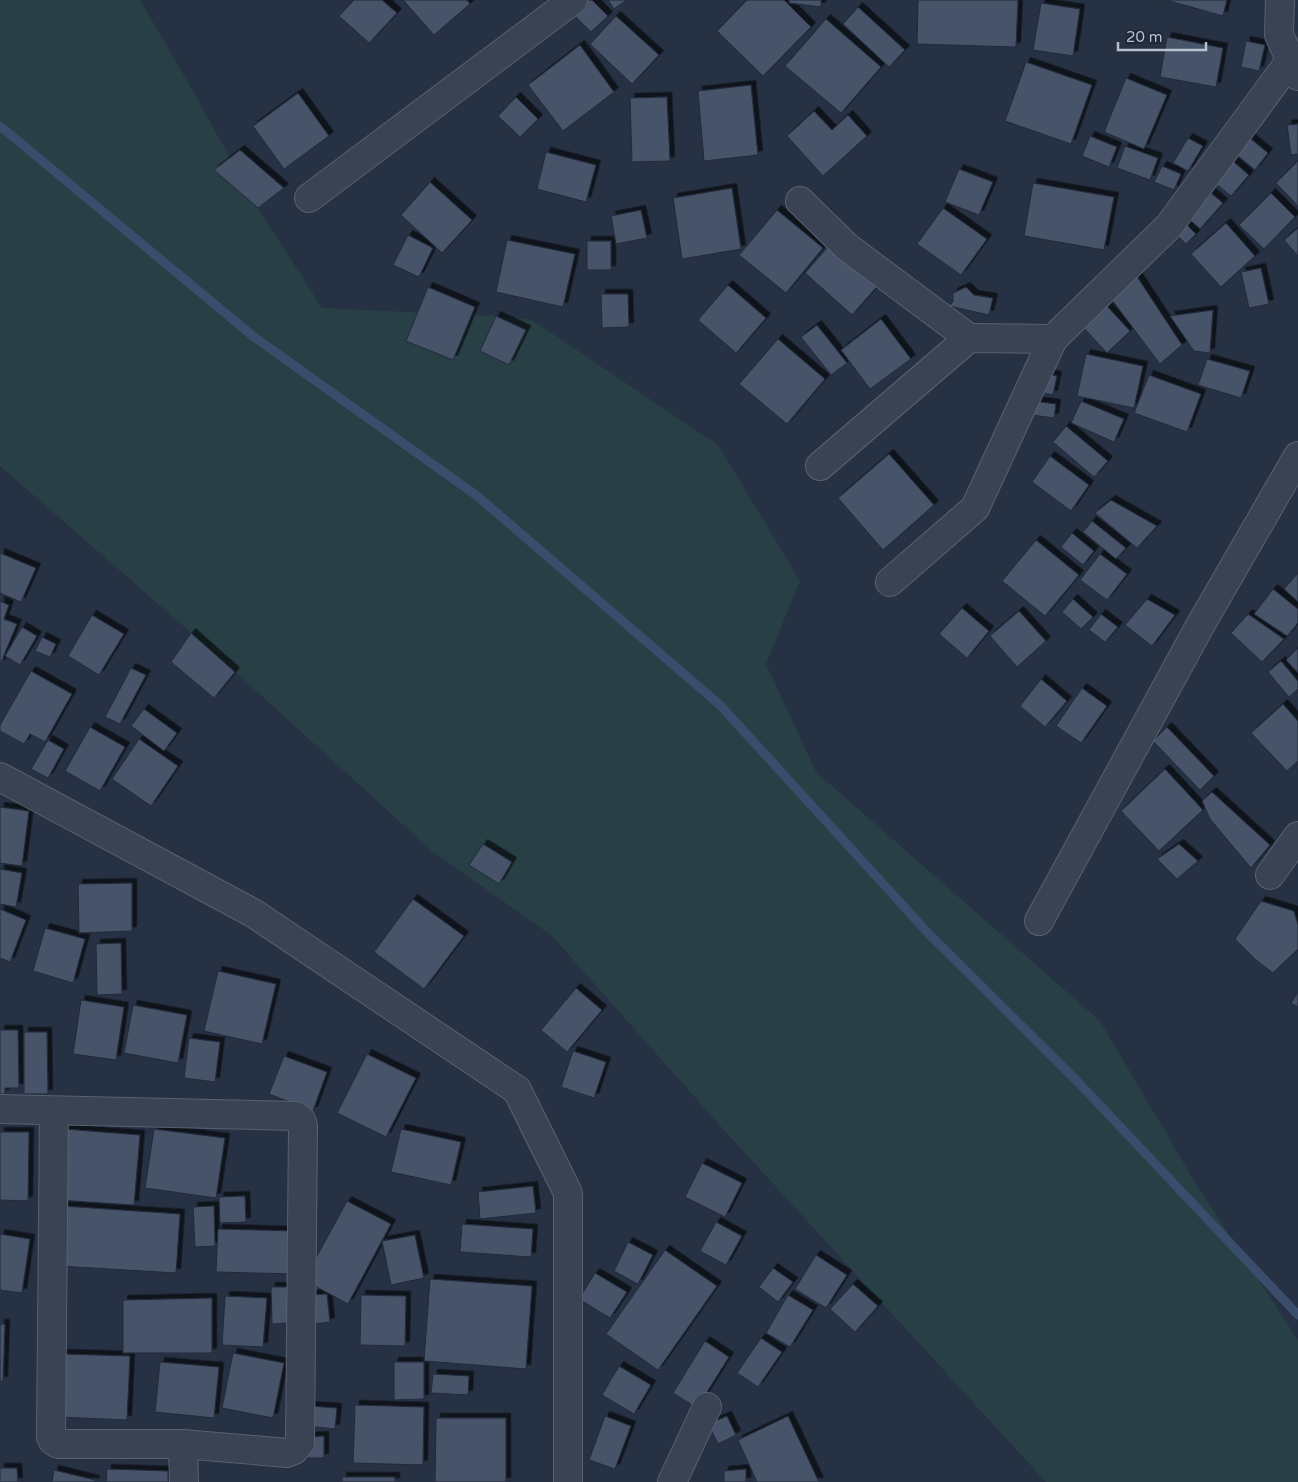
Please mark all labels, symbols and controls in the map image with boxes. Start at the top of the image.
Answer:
scale bar [1118,20,1206,52]
text: 20 m [1126,28,1163,46]

